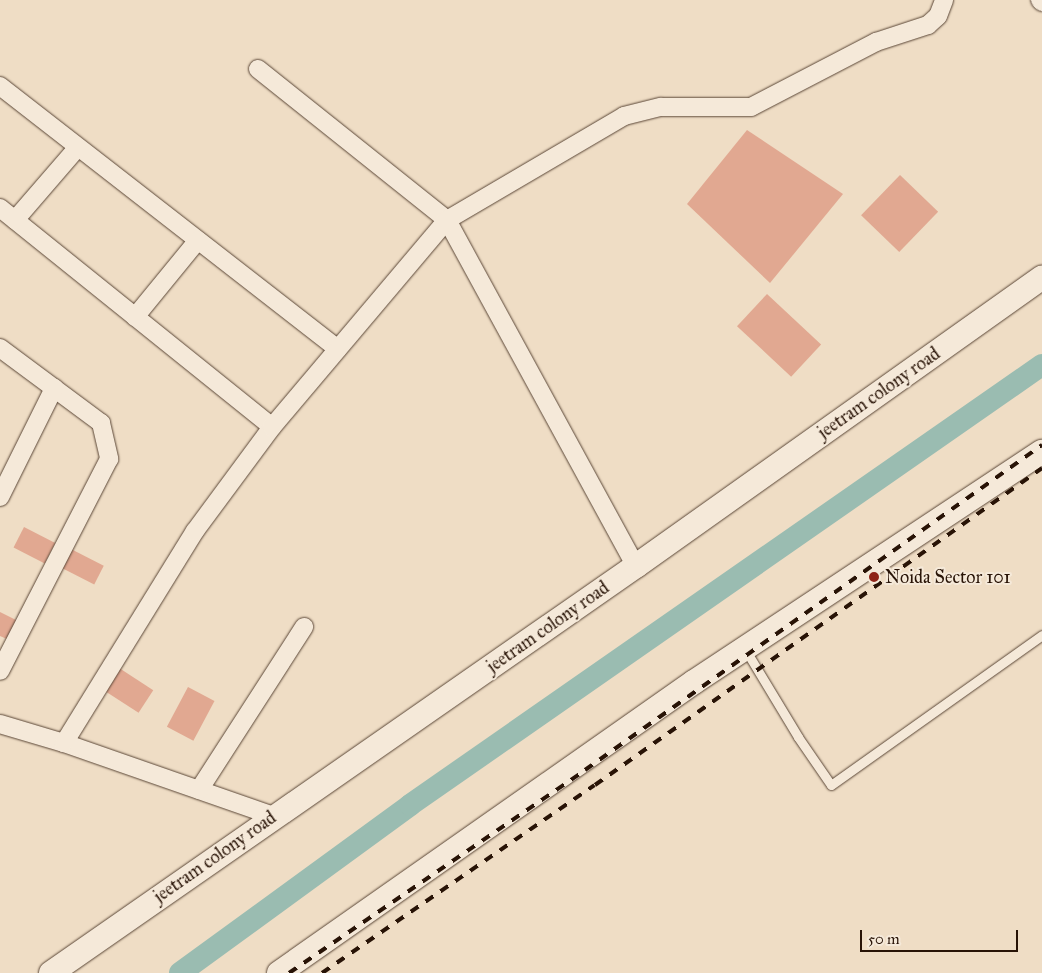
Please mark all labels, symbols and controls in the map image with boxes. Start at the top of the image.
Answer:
street label: jeetram colony road [814,343,944,443]
place label: Noida Sector 101 [885,566,1011,588]
marker: Noida Sector 101 [867,570,881,584]
street label: jeetram colony road [483,577,613,677]
street label: jeetram colony road [150,807,280,907]
scale bar [862,920,1020,952]
text: 50 m [868,930,900,948]

